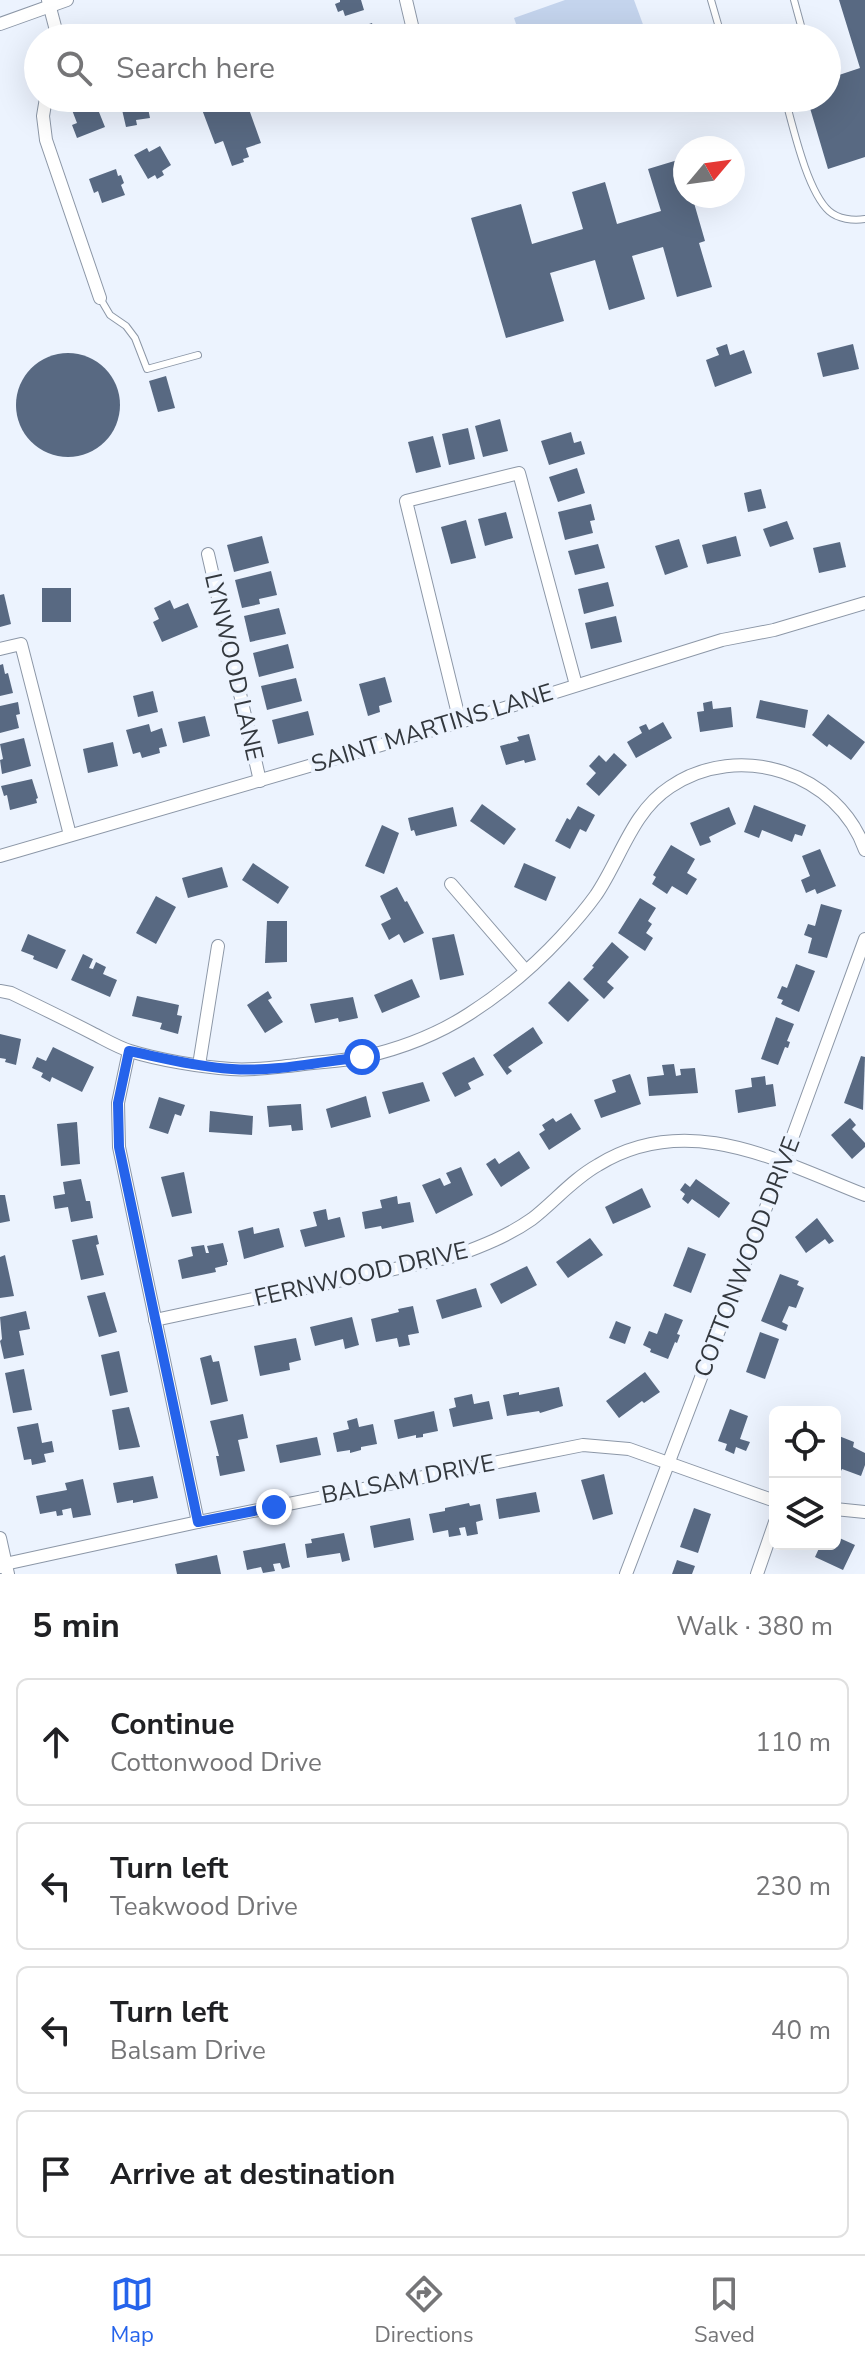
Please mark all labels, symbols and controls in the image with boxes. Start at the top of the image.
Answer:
search box [24,24,841,112]
icon: search [52,46,96,90]
text: Search here [116,48,275,89]
north arrow [673,136,745,208]
street label: LYNWOOD LANE [197,570,271,764]
street label: SAINT MARTINS LANE [307,676,557,780]
route start [344,1039,380,1075]
street label: COTTONWOOD DRIVE [686,1132,808,1382]
street label: FERNWOOD DRIVE [251,1234,471,1314]
map controls [769,1406,841,1550]
button: locate [769,1406,841,1478]
street label: BALSAM DRIVE [319,1447,497,1511]
button: layers [769,1478,841,1550]
route end [256,1489,292,1525]
text: 5 min [32,1603,120,1649]
text: Walk · 380 m [676,1609,833,1644]
text: Continue [110,1704,235,1745]
icon: ahead [34,1720,78,1764]
text: 110 m [755,1725,831,1760]
text: Cottonwood Drive [110,1745,322,1780]
text: Turn left [110,1848,228,1889]
icon: left [34,1864,78,1908]
text: 230 m [755,1869,831,1904]
text: Teakwood Drive [110,1889,298,1924]
text: Turn left [110,1992,228,2033]
icon: left [34,2008,78,2052]
text: 40 m [771,2013,831,2048]
text: Balsam Drive [110,2033,266,2068]
icon: arrive [34,2152,78,2196]
text: Arrive at destination [110,2154,395,2195]
tab: Map [110,2272,154,2350]
tab: Directions [375,2272,474,2350]
tab: Saved [694,2272,755,2350]

